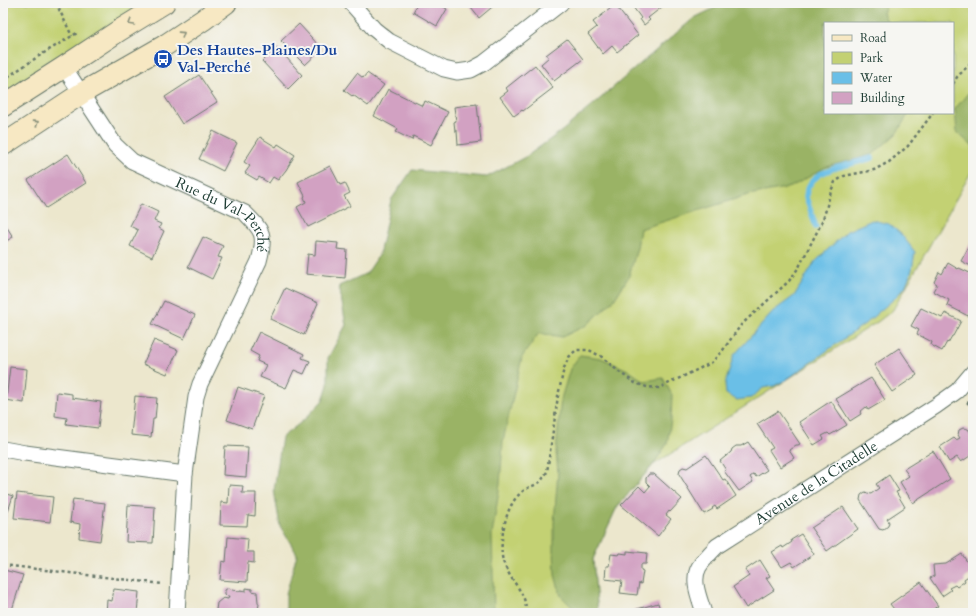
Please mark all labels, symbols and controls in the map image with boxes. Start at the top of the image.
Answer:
one-way arrow [128,18,135,26]
legend [824,22,954,114]
text: Road [860,30,887,46]
one-way arrow [178,31,185,38]
place label: Des Hautes-Plaines/Du Val-Perché [177,40,338,77]
bus stop icon: Des Hautes-Plaines/Du Val-Perché [152,48,174,70]
text: Park [860,50,884,66]
text: Water [859,70,893,86]
text: Building [860,90,905,106]
one-way arrow [31,121,38,128]
street label: Rue du Val-Perché [172,172,272,254]
street label: Avenue de la Citadelle [751,436,882,529]

